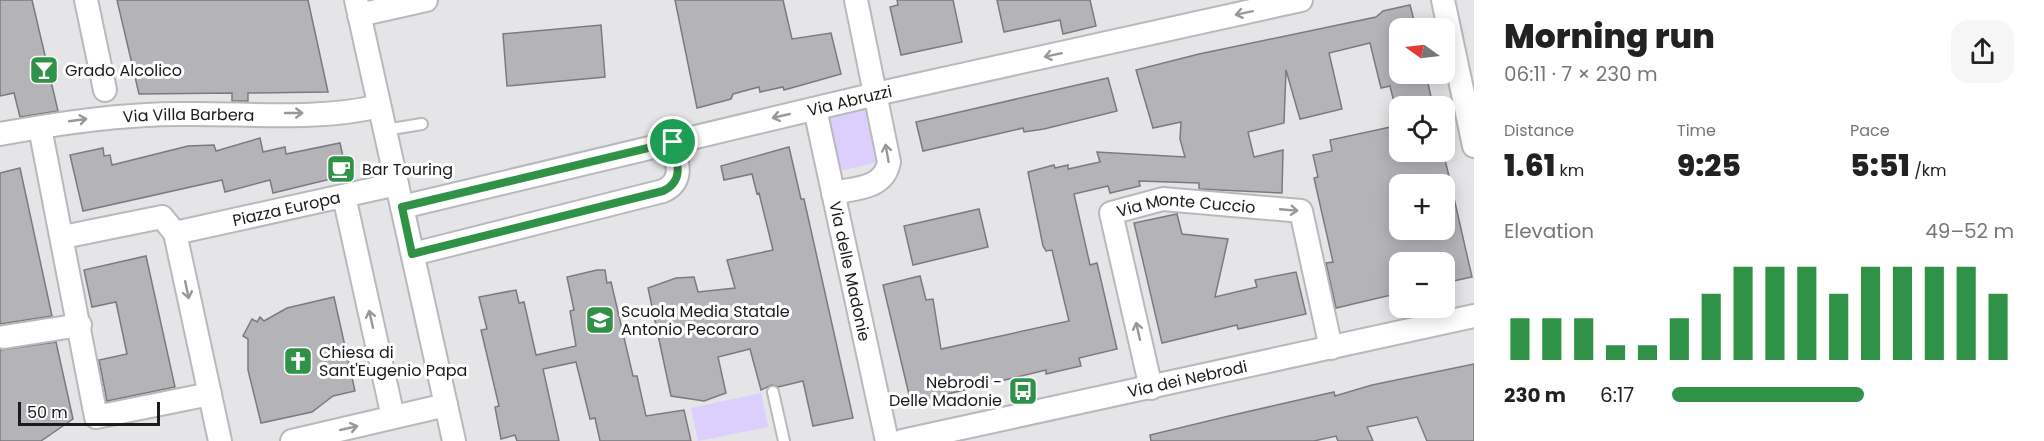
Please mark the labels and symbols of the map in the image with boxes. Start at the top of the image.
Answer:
one-way arrow [1234,7,1253,19]
north arrow [1389,18,1455,84]
one-way arrow [1044,50,1064,61]
bar icon: Grado Alcolico [28,54,60,86]
place label: Grado Alcolico [65,59,182,82]
street label: Via Abruzzi [805,79,894,122]
street label: Via Villa Barbera [122,102,255,128]
one-way arrow [283,107,303,119]
one-way arrow [772,111,791,123]
one-way arrow [68,115,88,126]
pin [647,116,698,167]
one-way arrow [882,144,893,164]
cafe icon: Bar Touring [325,153,357,185]
place label: Bar Touring [362,158,453,181]
street label: Piazza Europa [230,185,343,232]
street label: Via Monte Cuccio [1114,187,1256,222]
street label: Via delle Madonie [824,199,877,343]
one-way arrow [1278,205,1298,216]
one-way arrow [182,280,193,300]
place label: Scuola Media Statale Antonio Pecoraro [621,300,790,341]
school or university icon: Scuola Media Statale Antonio Pecoraro [584,304,616,336]
one-way arrow [365,310,376,329]
one-way arrow [1132,321,1143,341]
place label: Chiesa di Sant'Eugenio Papa [319,341,467,382]
church icon: Chiesa di Sant'Eugenio Papa [282,345,314,377]
street label: Via dei Nebrodi [1125,354,1249,403]
place label: Nebrodi - Delle Madonie [889,371,1002,412]
bus stop icon: Nebrodi - Delle Madonie [1007,375,1039,407]
scale bar [18,399,160,426]
one-way arrow [339,421,358,433]

